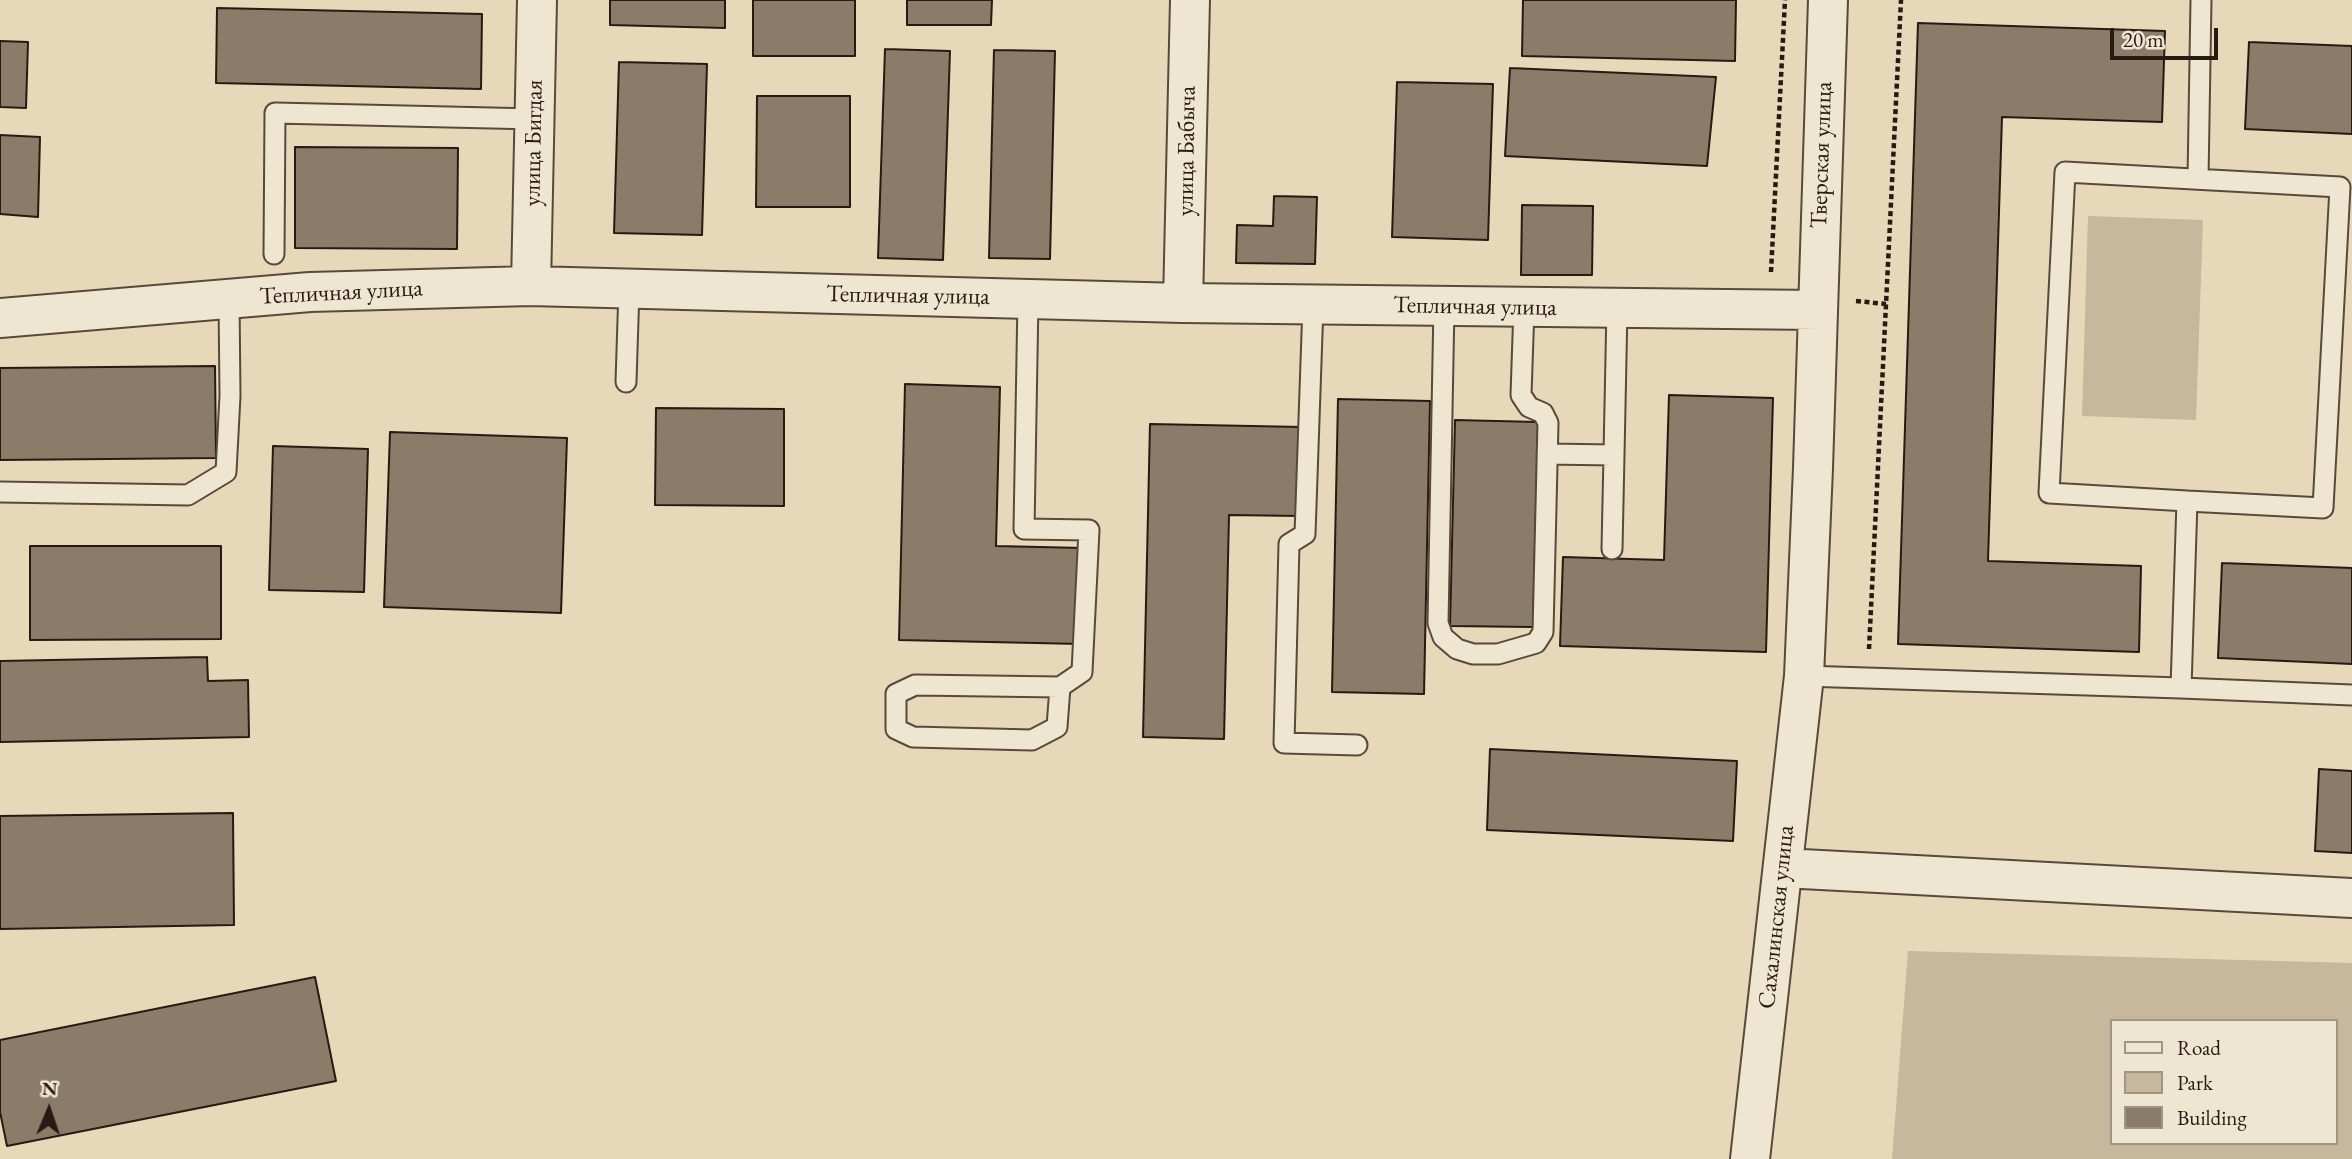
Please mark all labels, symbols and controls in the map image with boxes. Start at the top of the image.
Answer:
scale bar [2114,14,2222,58]
text: 20 m [2123,26,2164,53]
street label: улица Бигдая [518,79,550,207]
street label: Тверская улица [1805,81,1839,229]
street label: улица Бабыча [1171,86,1203,216]
street label: Тепличная улица [259,274,423,312]
street label: Тепличная улица [826,280,990,312]
street label: Тепличная улица [1393,291,1557,323]
street label: Сахалинская улица [1753,824,1801,1010]
legend [2110,1019,2338,1145]
text: Road [2177,1034,2221,1061]
text: Park [2177,1069,2213,1096]
north arrow [14,1075,84,1145]
text: N [42,1076,58,1101]
text: Building [2177,1104,2247,1131]

